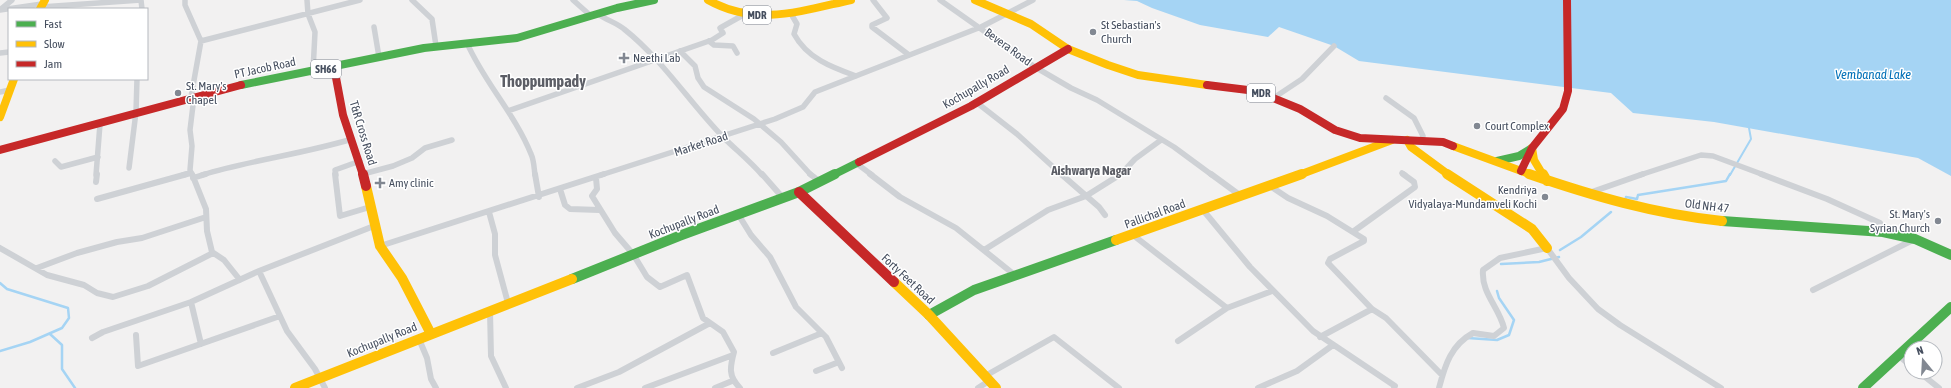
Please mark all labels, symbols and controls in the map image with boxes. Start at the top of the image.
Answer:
road number: MDR [743,6,771,24]
legend [8,8,148,80]
text: Fast [44,17,62,31]
place label: St Sebastian's Church [1101,18,1161,46]
street label: Bevera Road [982,25,1034,69]
marker: St Sebastian's Church [1088,27,1098,37]
text: Slow [44,37,65,51]
place label: Neethi Lab [633,51,681,65]
marker: Neethi Lab [618,52,630,64]
street label: PT Jacob Road [233,55,297,81]
text: Jam [44,57,62,71]
road number: SH66 [311,60,341,78]
street label: Kochupally Road [940,62,1012,112]
water label: Vembanad Lake [1835,67,1911,82]
district label: Thoppumpady [500,72,586,90]
place label: St. Mary's Chapel [186,79,227,107]
road number: MDR [1247,84,1275,102]
marker: St. Mary's Chapel [173,88,183,98]
street label: T&R Cross Road [347,99,379,167]
place label: Court Complex [1485,119,1549,133]
marker: Court Complex [1472,121,1482,131]
street label: Market Road [672,129,730,159]
district label: Aishwarya Nagar [1050,163,1132,178]
place label: Amy clinic [389,176,434,190]
marker: Amy clinic [374,177,386,189]
place label: Kendriya Vidyalaya-Mundamveli Kochi [1408,183,1537,211]
marker: Kendriya Vidyalaya-Mundamveli Kochi [1540,192,1550,202]
street label: Pallichal Road [1123,196,1187,232]
street label: Old NH 47 [1684,196,1730,216]
street label: Kochupally Road [647,202,721,242]
place label: St. Mary's Syrian Church [1870,207,1930,235]
marker: St. Mary's Syrian Church [1933,216,1943,226]
street label: Forty Feet Road [879,251,937,307]
street label: Kochupally Road [345,320,419,360]
north arrow [1903,340,1943,380]
text: N [1915,344,1925,357]

